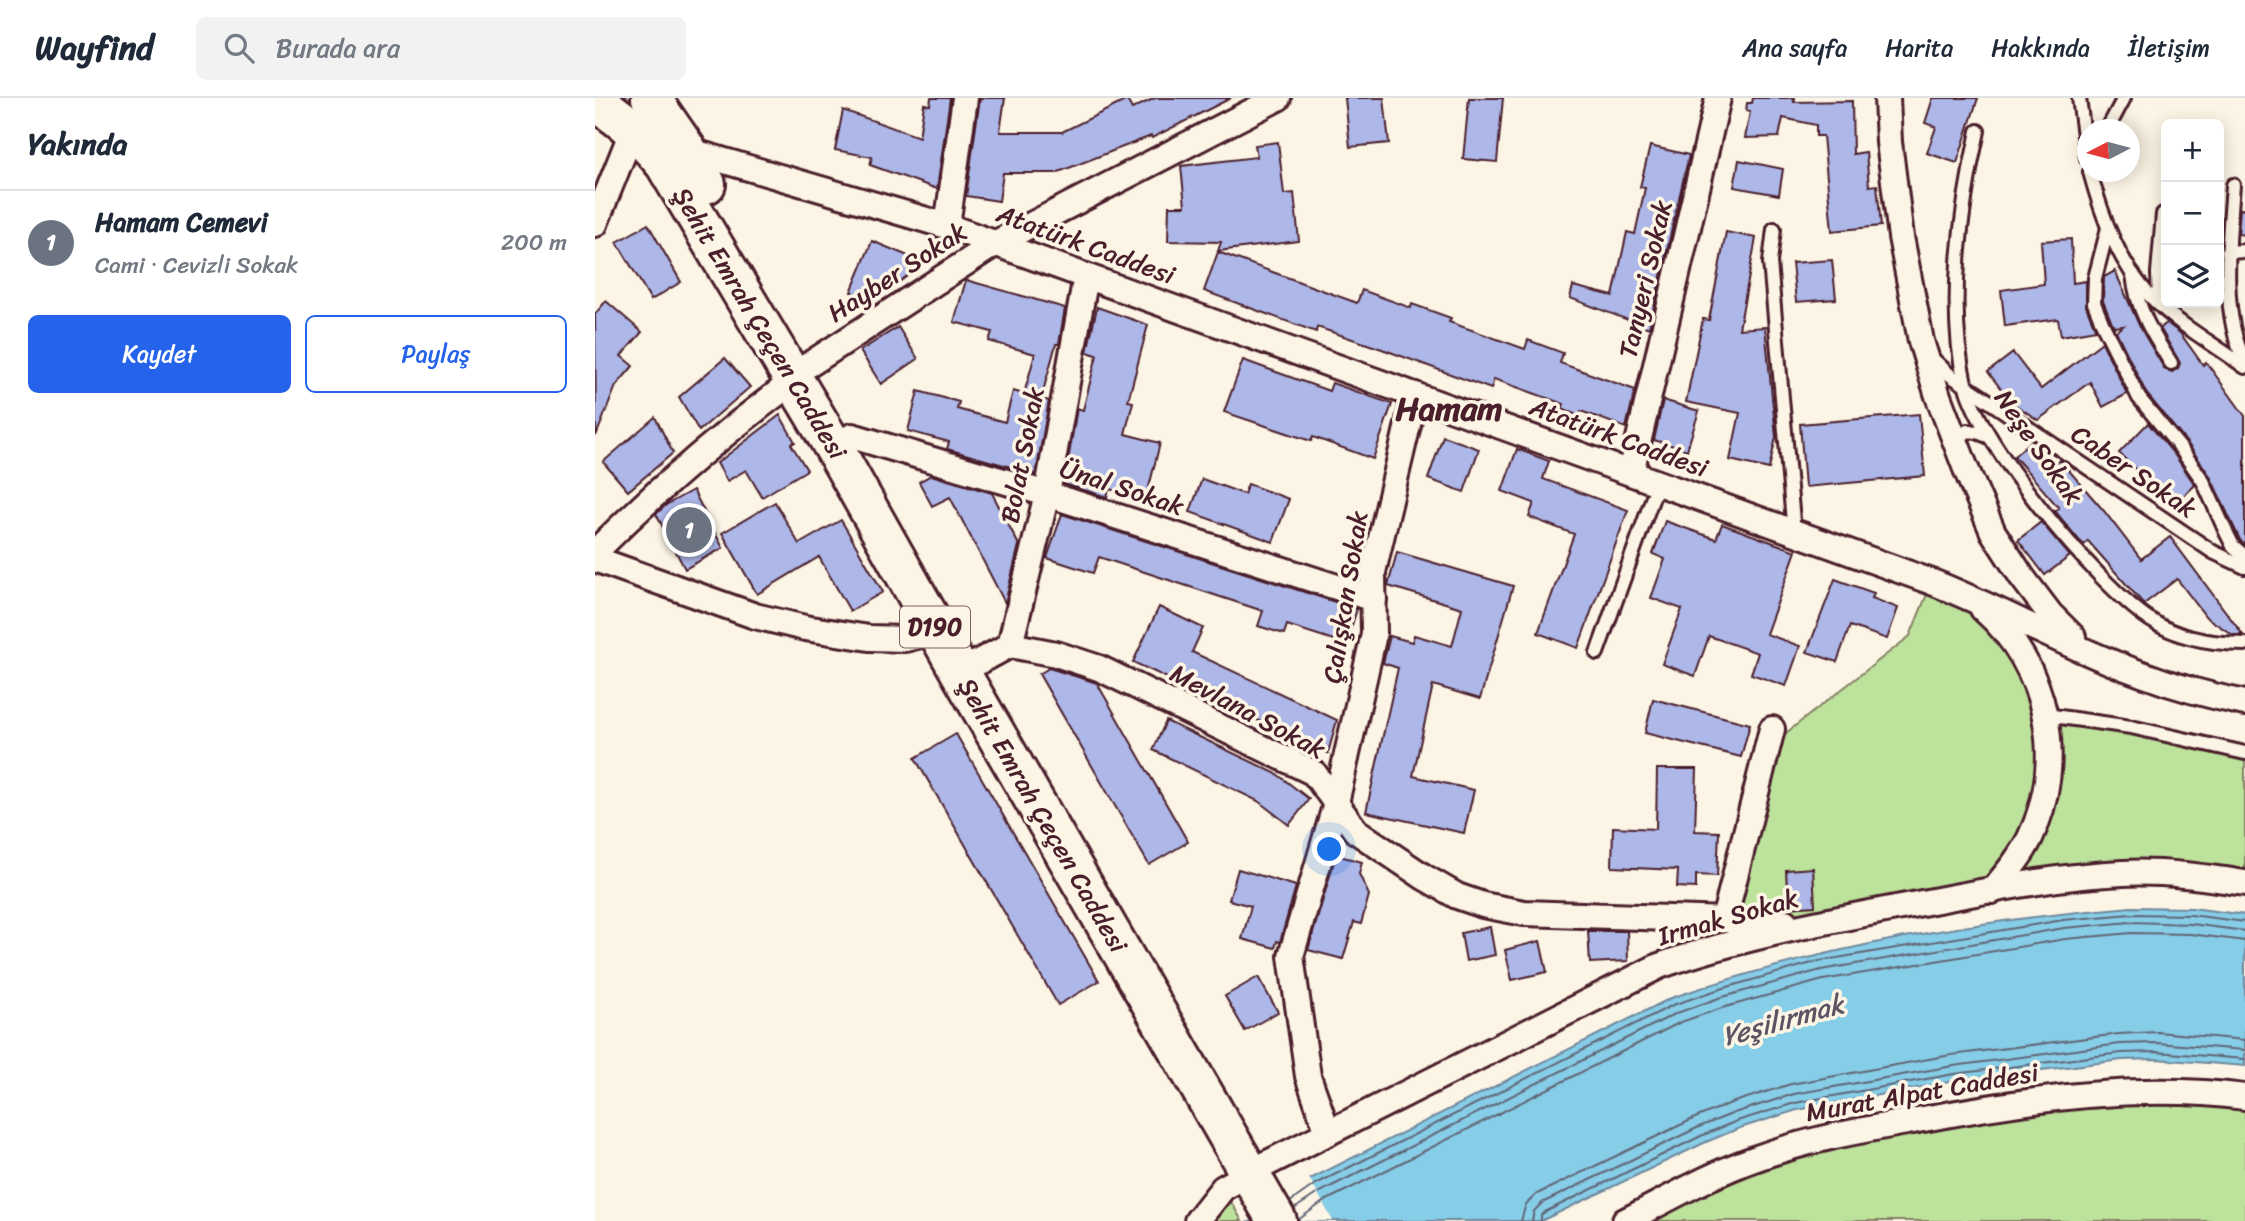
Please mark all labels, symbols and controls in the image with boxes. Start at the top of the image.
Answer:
search box [196,17,686,80]
text: Wayfind [35,19,154,77]
text: Burada ara [276,25,400,71]
text: Ana sayfa [1742,27,1847,69]
text: Harita [1885,27,1953,69]
text: Hakkında [1991,27,2090,69]
text: İletişim [2128,27,2210,69]
icon: search [220,29,258,67]
text: Yakında [28,117,128,171]
north arrow [2077,119,2140,182]
map controls [2161,119,2224,308]
button: + [2161,119,2224,182]
street label: Şehit Emrah Çeçen Caddesi [660,178,860,469]
button: − [2161,182,2224,245]
street label: Atatürk Caddesi [989,190,1183,298]
street label: Tanyeri Sokak [1604,195,1686,363]
text: Hamam Cemevi [95,199,268,245]
street label: Hayber Sokak [818,209,977,335]
text: 1 [46,222,56,263]
text: 200 m [501,222,567,263]
text: Cami · Cevizli Sokak [95,245,298,286]
button: layers [2161,245,2224,308]
button: Kaydet [28,315,291,393]
button: Paylaş [305,315,567,393]
street label: Neşe Sokak [1982,379,2096,515]
district label: Hamam [1395,380,1503,438]
street label: Bolat Sokak [986,383,1058,527]
street label: Atatürk Caddesi [1522,383,1716,491]
street label: Caber Sokak [2061,412,2207,530]
street label: Ünal Sokak [1054,445,1190,529]
pin: 1 [666,504,712,556]
street label: Çalışkan Sokak [1309,507,1381,686]
road number: D190 [900,606,970,648]
street label: Mevlana Sokak [1162,650,1335,772]
street label: Şehit Emrah Çeçen Caddesi [945,668,1141,962]
your location [1312,832,1346,866]
street label: Irmak Sokak [1651,875,1804,959]
water label: Yeşilırmak [1716,979,1852,1061]
street label: Murat Alpat Caddesi [1802,1049,2043,1135]

